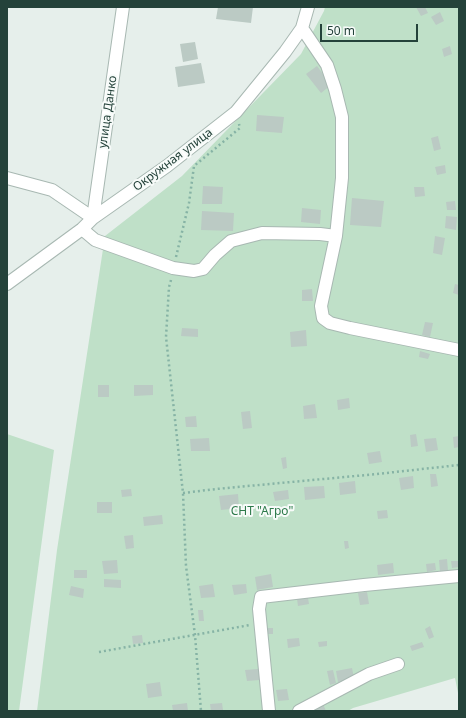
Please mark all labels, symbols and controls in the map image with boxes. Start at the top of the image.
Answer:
scale bar [322,16,420,42]
text: 50 m [327,22,355,39]
street label: улица Данко [96,75,120,149]
street label: Окружная улица [130,125,216,195]
park label: СНТ "Агро" [231,505,293,519]

